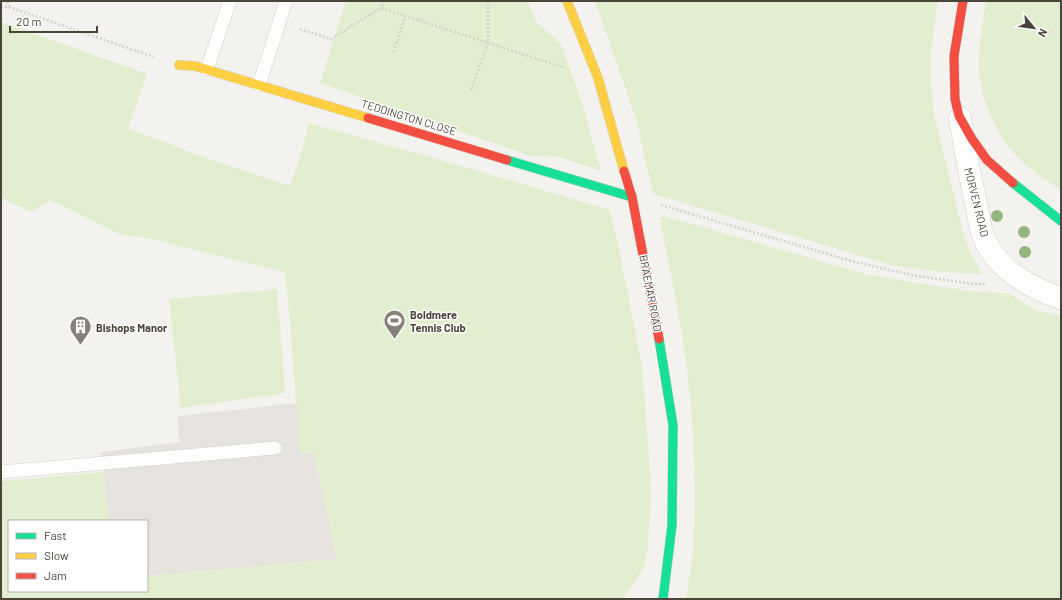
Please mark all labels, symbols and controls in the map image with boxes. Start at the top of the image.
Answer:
scale bar [10,8,97,34]
north arrow [1014,8,1054,48]
text: 20 m [16,14,42,28]
text: N [1036,27,1051,39]
street label: TEDDINGTON CLOSE [360,96,458,138]
street label: MORVEN ROAD [962,166,992,238]
street label: BRAEMAR ROAD [637,254,665,333]
sports icon: Boldmere Tennis Club [382,307,408,340]
place label: Boldmere Tennis Club [410,308,466,334]
building icon: Bishops Manor [68,314,94,347]
place label: Bishops Manor [96,321,168,334]
legend [8,520,148,592]
text: Fast [44,528,67,542]
text: Slow [44,548,69,562]
text: Jam [44,568,67,582]

